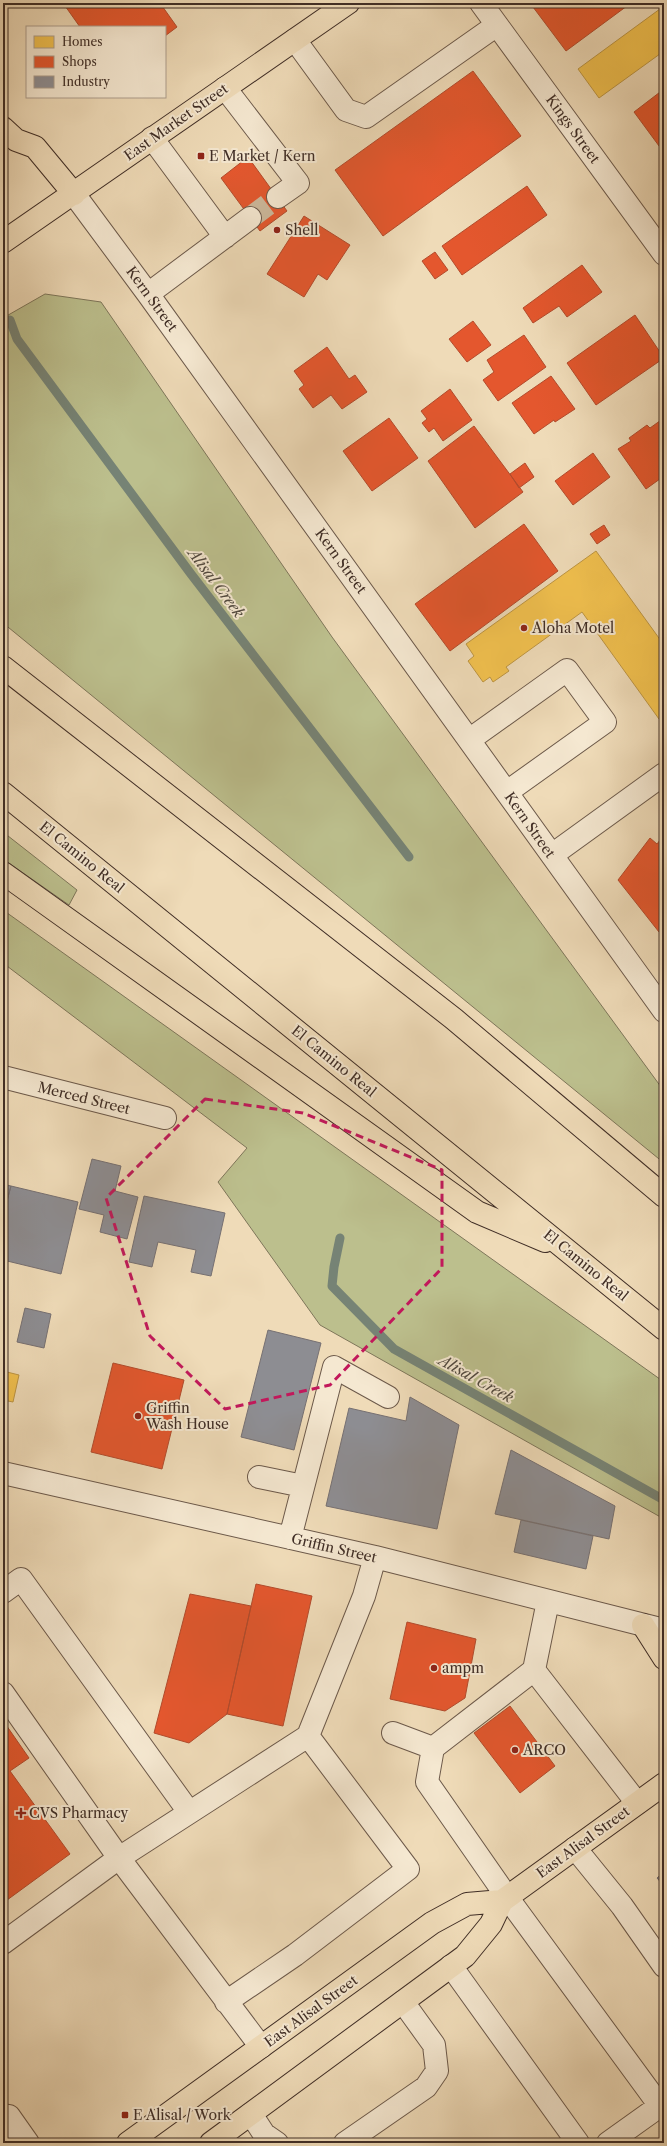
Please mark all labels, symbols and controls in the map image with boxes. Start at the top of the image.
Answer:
legend [26,26,166,98]
text: Homes [62,34,102,49]
text: Shops [62,54,97,69]
text: Industry [62,74,110,89]
street label: East Market Street [121,79,231,165]
street label: Kings Street [542,91,604,167]
place label: E Market / Kern [209,147,316,165]
marker: E Market / Kern [196,151,206,161]
place label: Shell [285,221,318,239]
marker: Shell [272,225,282,235]
street label: Kern Street [122,263,182,335]
street label: Kern Street [311,525,371,597]
water label: Alisal Creek [183,543,249,621]
place label: Aloha Motel [531,619,614,637]
marker: Aloha Motel [519,623,529,633]
street label: Kern Street [501,789,559,862]
street label: El Camino Real [36,817,128,897]
street label: El Camino Real [288,1021,380,1101]
street label: Merced Street [36,1078,132,1118]
street label: El Camino Real [540,1225,632,1305]
water label: Alisal Creek [434,1349,517,1407]
place label: Griffin Wash House [145,1399,229,1433]
marker: Griffin Wash House [133,1411,143,1421]
street label: Griffin Street [290,1529,378,1567]
place label: ampm [442,1659,484,1677]
marker: ampm [429,1663,439,1673]
place label: ARCO [522,1741,566,1759]
marker: ARCO [510,1745,520,1755]
street label: East Alisal Street [533,1802,633,1882]
place label: CVS Pharmacy [29,1804,129,1822]
marker: CVS Pharmacy [16,1808,26,1818]
street label: East Alisal Street [261,1971,361,2051]
place label: E Alisal / Work [133,2106,232,2124]
marker: E Alisal / Work [120,2110,130,2120]

